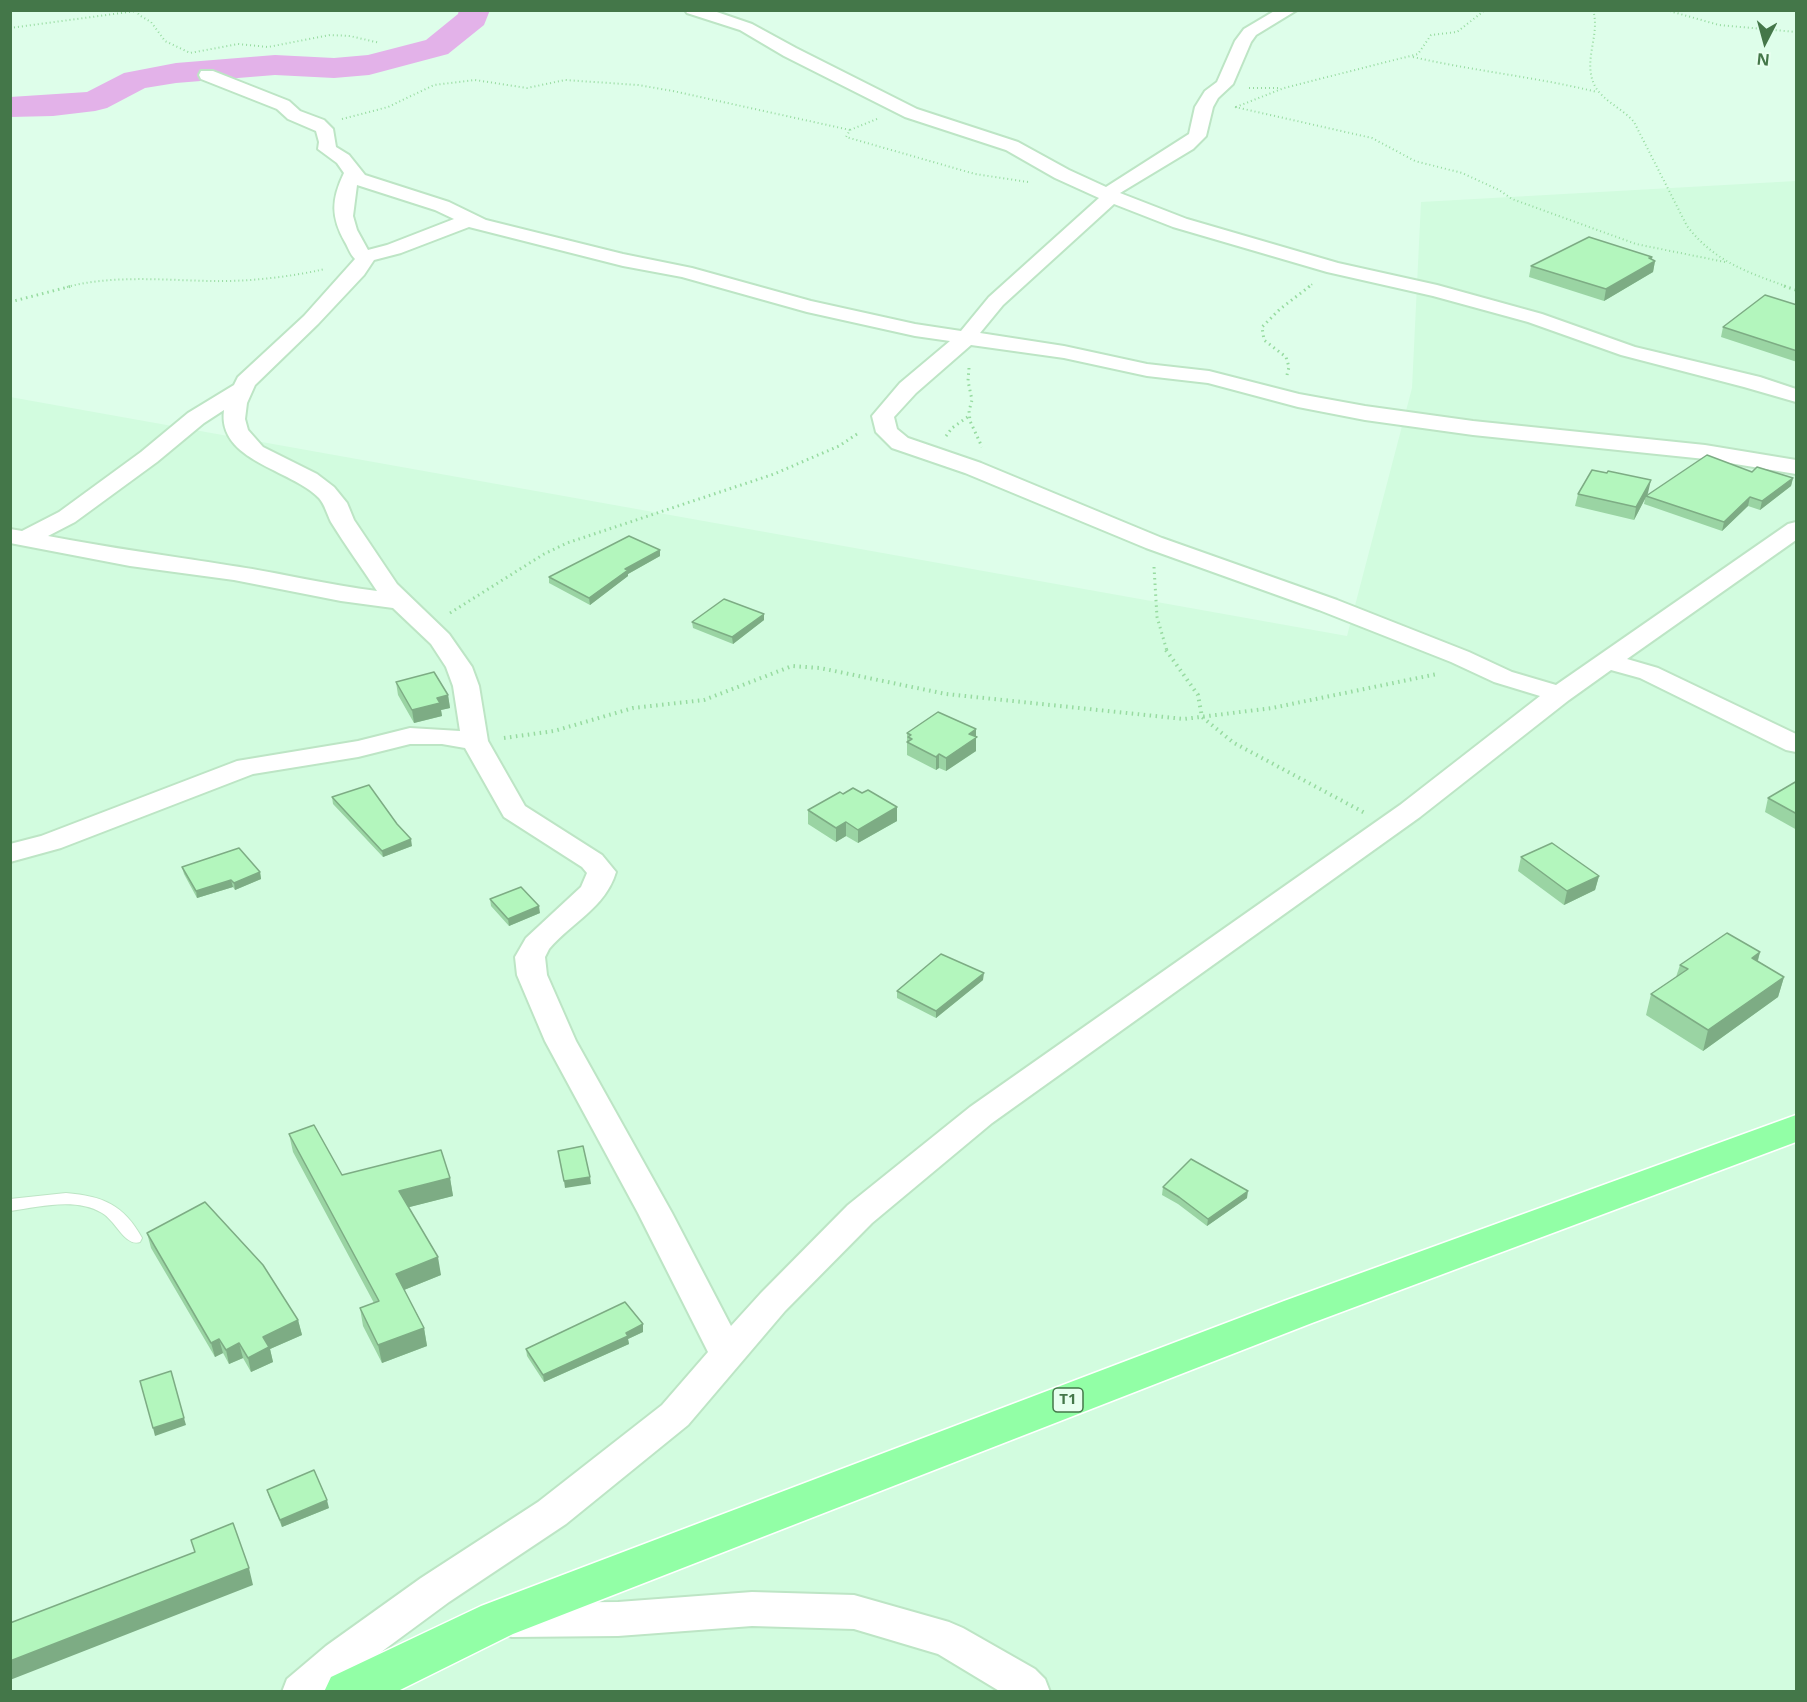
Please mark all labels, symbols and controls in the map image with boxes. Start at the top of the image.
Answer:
north arrow [1735,12,1795,72]
text: N [1756,48,1771,72]
road number: T1 [1053,1388,1083,1412]

